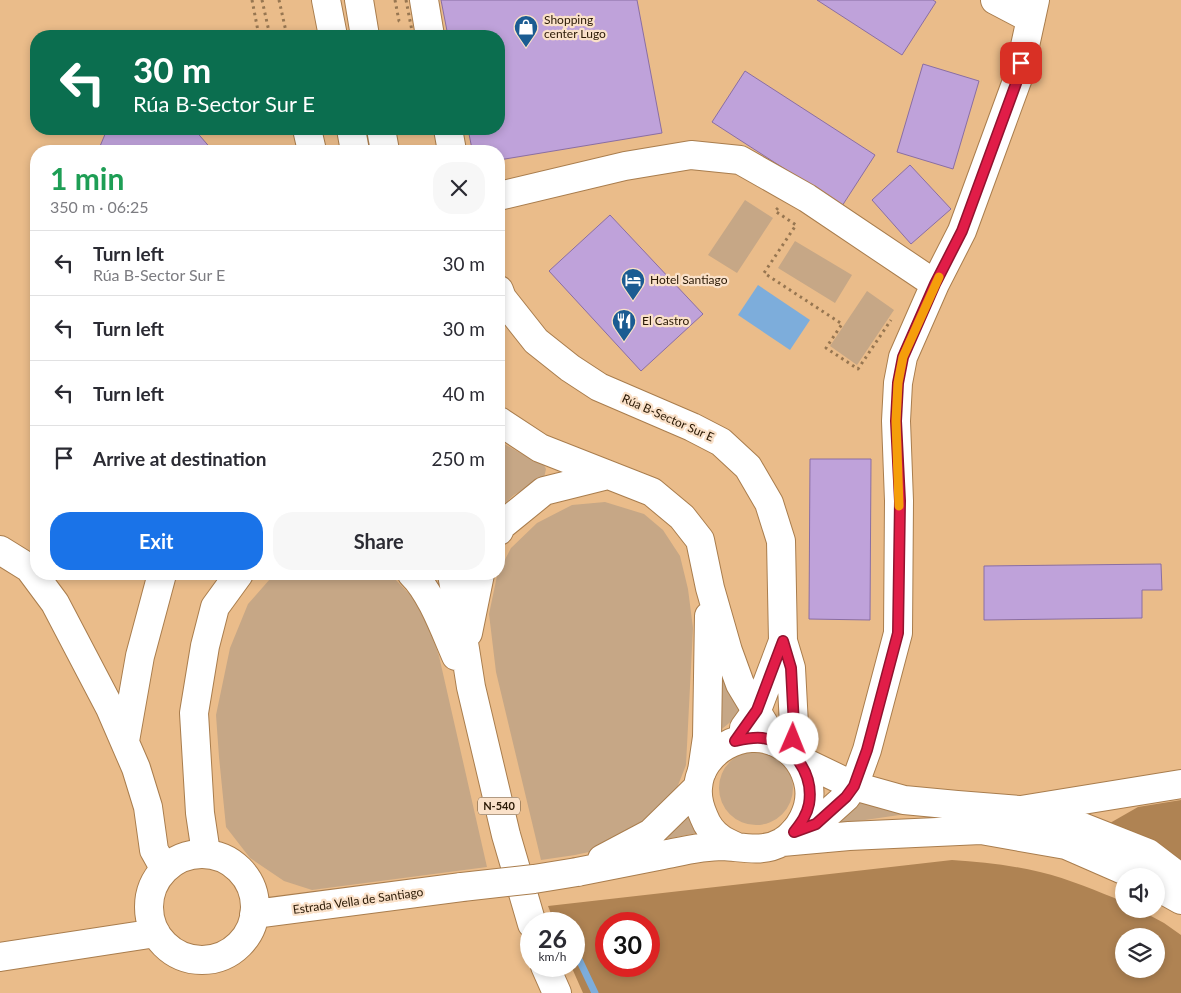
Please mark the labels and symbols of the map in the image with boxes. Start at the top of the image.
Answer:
place label: Shopping center Lugo [544,12,606,41]
shop icon: Shopping center Lugo [513,14,539,48]
pin [1000,42,1042,84]
hotel icon: Hotel Santiago [620,267,646,301]
place label: Hotel Santiago [650,272,728,287]
restaurant icon: El Castro [611,308,637,342]
place label: El Castro [642,313,689,328]
street label: Rúa B-Sector Sur E [620,391,717,445]
position arrow [766,712,818,764]
road number: N-540 [478,798,520,814]
street label: Estrada Vella de Santiago [292,884,424,917]
speed limit sign: 30 [595,912,660,977]

